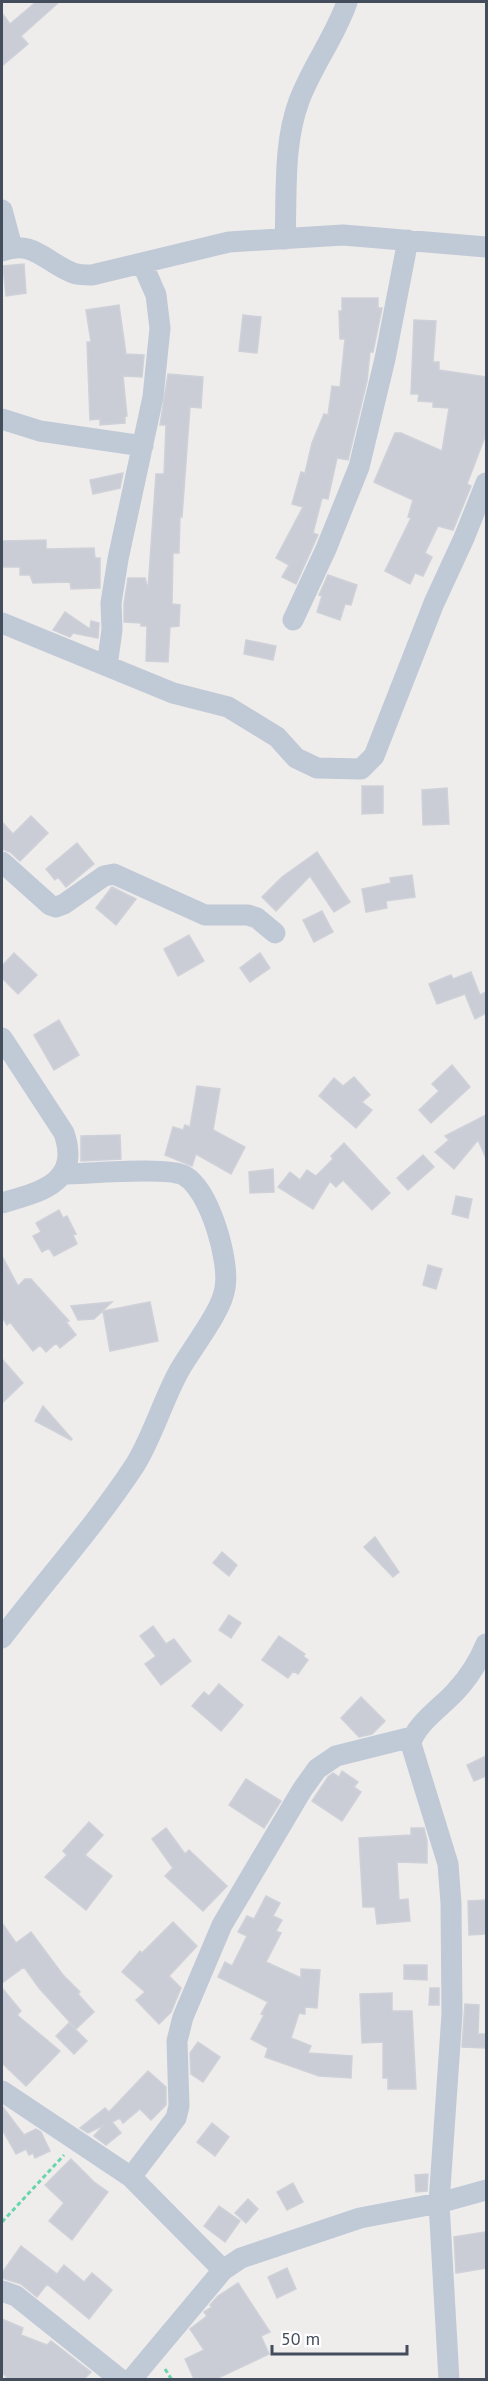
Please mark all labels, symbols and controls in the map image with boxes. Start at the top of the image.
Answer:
scale bar [272,2318,407,2356]
text: 50 m [281,2327,320,2350]

